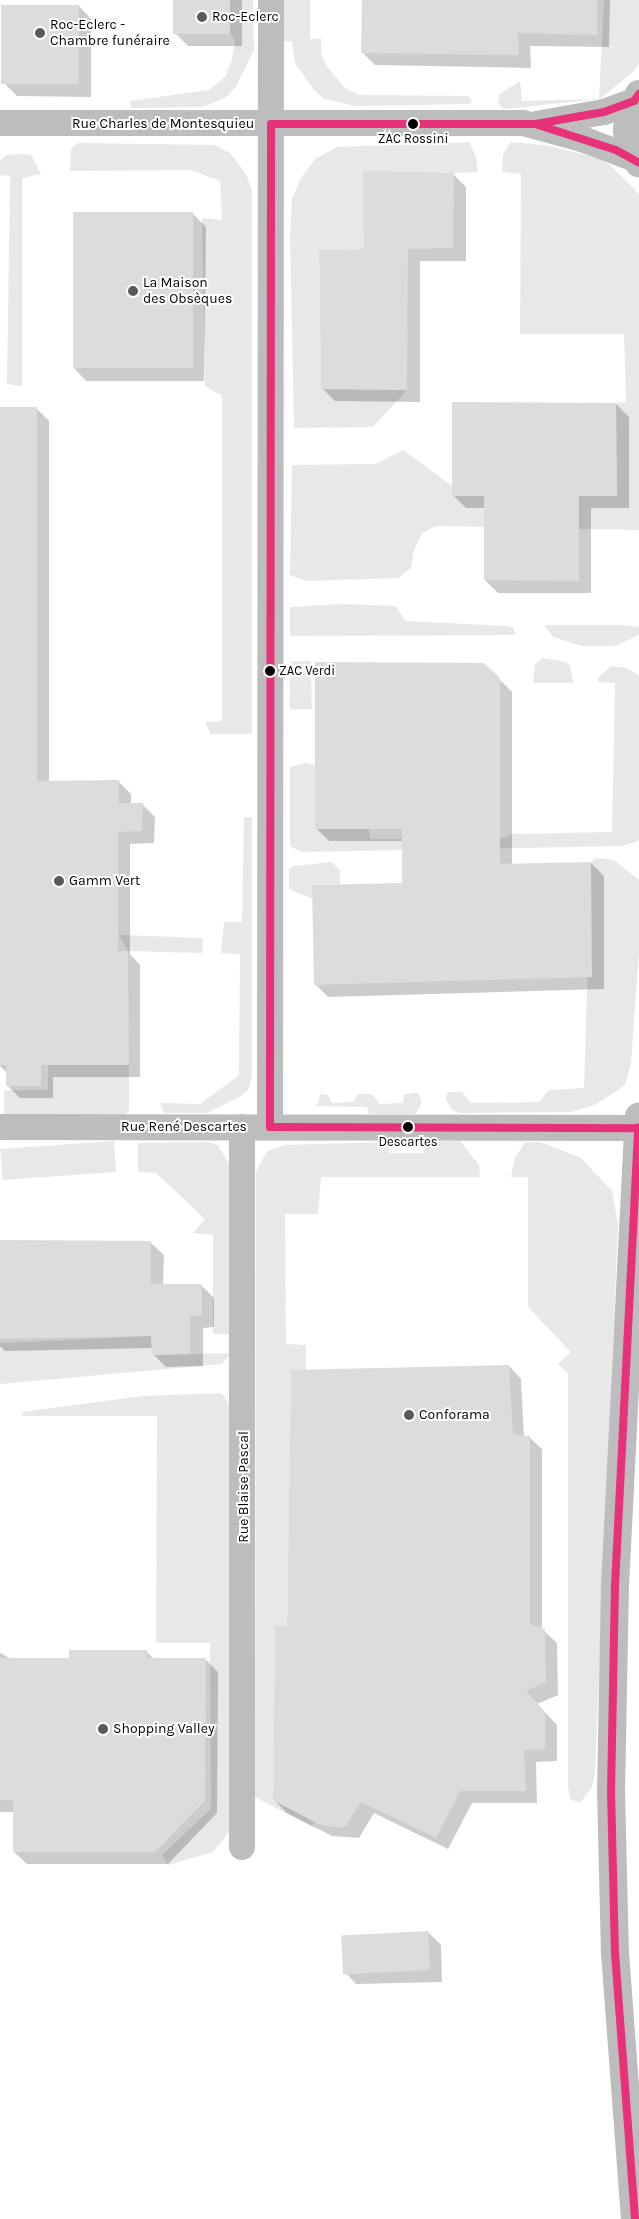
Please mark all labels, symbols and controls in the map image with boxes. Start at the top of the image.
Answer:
place label: Roc-Eclerc [212,9,279,25]
marker: Roc-Eclerc [196,11,208,23]
place label: Roc-Eclerc - Chambre funéraire [50,17,170,49]
marker: Roc-Eclerc - Chambre funéraire [34,27,46,39]
street label: Rue Charles de Montesquieu [72,116,254,132]
marker: ZAC Rossini [408,119,418,129]
place label: ZAC Rossini [378,131,448,147]
place label: La Maison des Obsèques [143,275,232,308]
marker: La Maison des Obsèques [127,285,139,297]
place label: ZAC Verdi [279,663,335,679]
marker: ZAC Verdi [265,666,275,676]
place label: Gamm Vert [69,873,140,889]
marker: Gamm Vert [53,875,65,887]
street label: Rue René Descartes [121,1119,247,1135]
marker: Descartes [403,1122,413,1132]
place label: Descartes [378,1134,438,1150]
place label: Conforama [419,1407,490,1423]
marker: Conforama [403,1409,415,1421]
street label: Rue Blaise Pascal [236,1431,252,1543]
place label: Shopping Valley [113,1721,214,1737]
marker: Shopping Valley [97,1723,109,1735]

